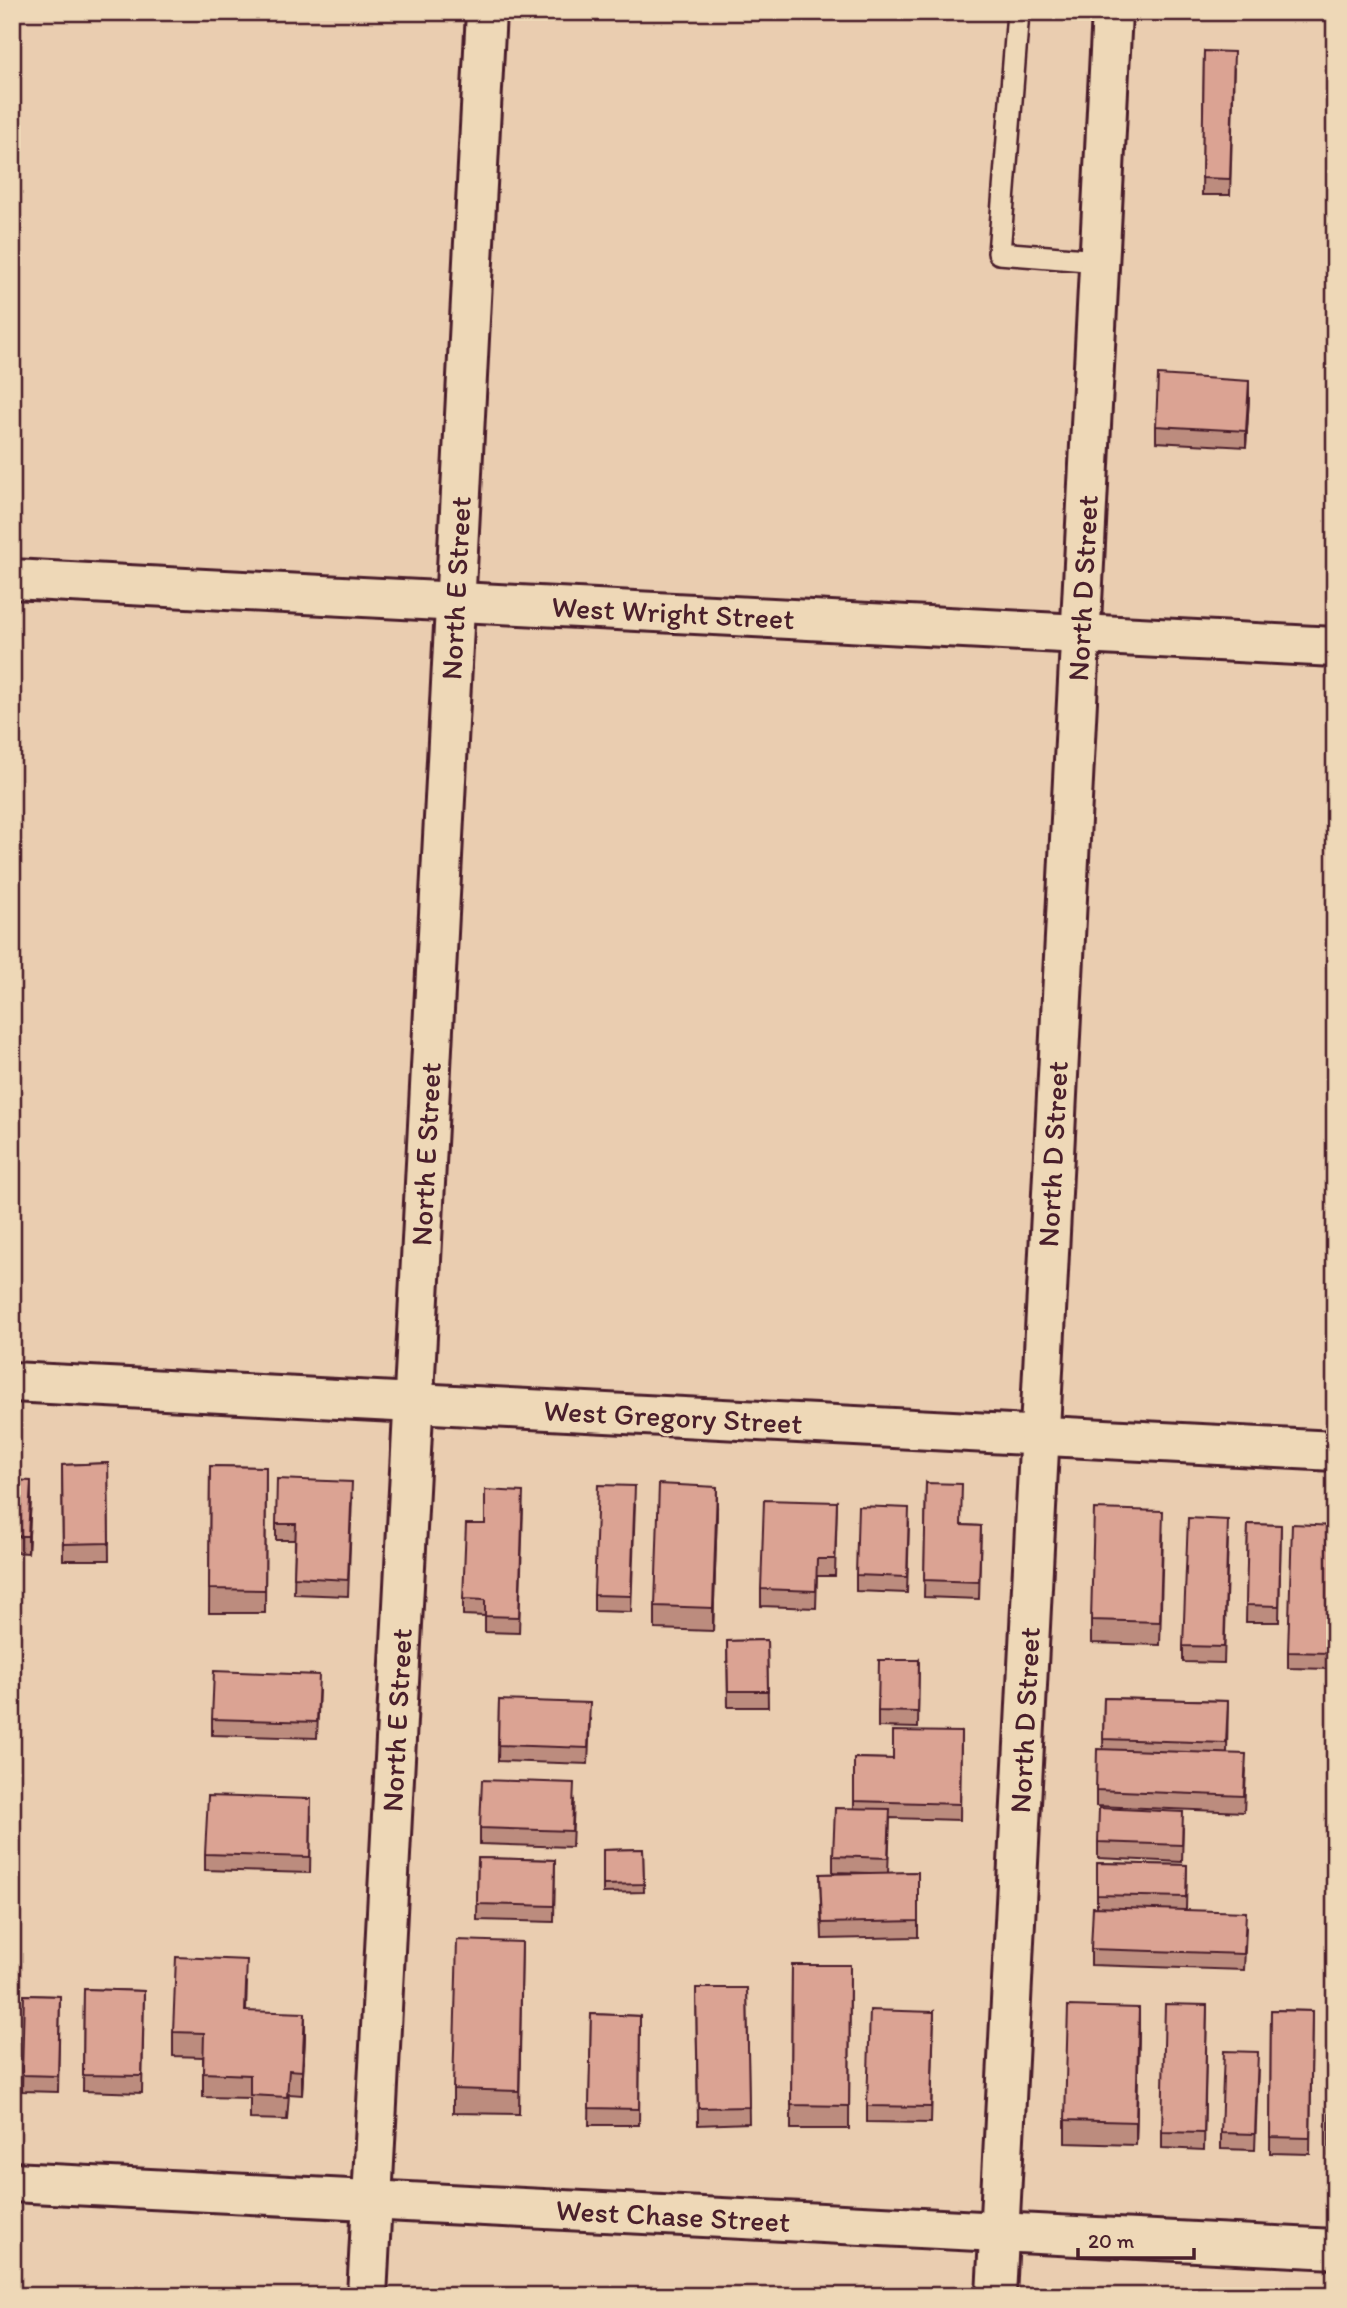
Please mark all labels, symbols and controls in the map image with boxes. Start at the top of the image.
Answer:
street label: North D Street [1059,494,1106,682]
street label: North E Street [432,495,479,681]
street label: West Wright Street [550,588,796,637]
street label: North D Street [1029,1060,1076,1248]
street label: North E Street [402,1061,449,1247]
street label: West Gregory Street [543,1391,803,1442]
street label: North D Street [1001,1626,1048,1814]
street label: North E Street [373,1627,420,1813]
street label: West Chase Street [555,2191,791,2240]
scale bar [1078,2217,1193,2261]
text: 20 m [1088,2228,1135,2253]

